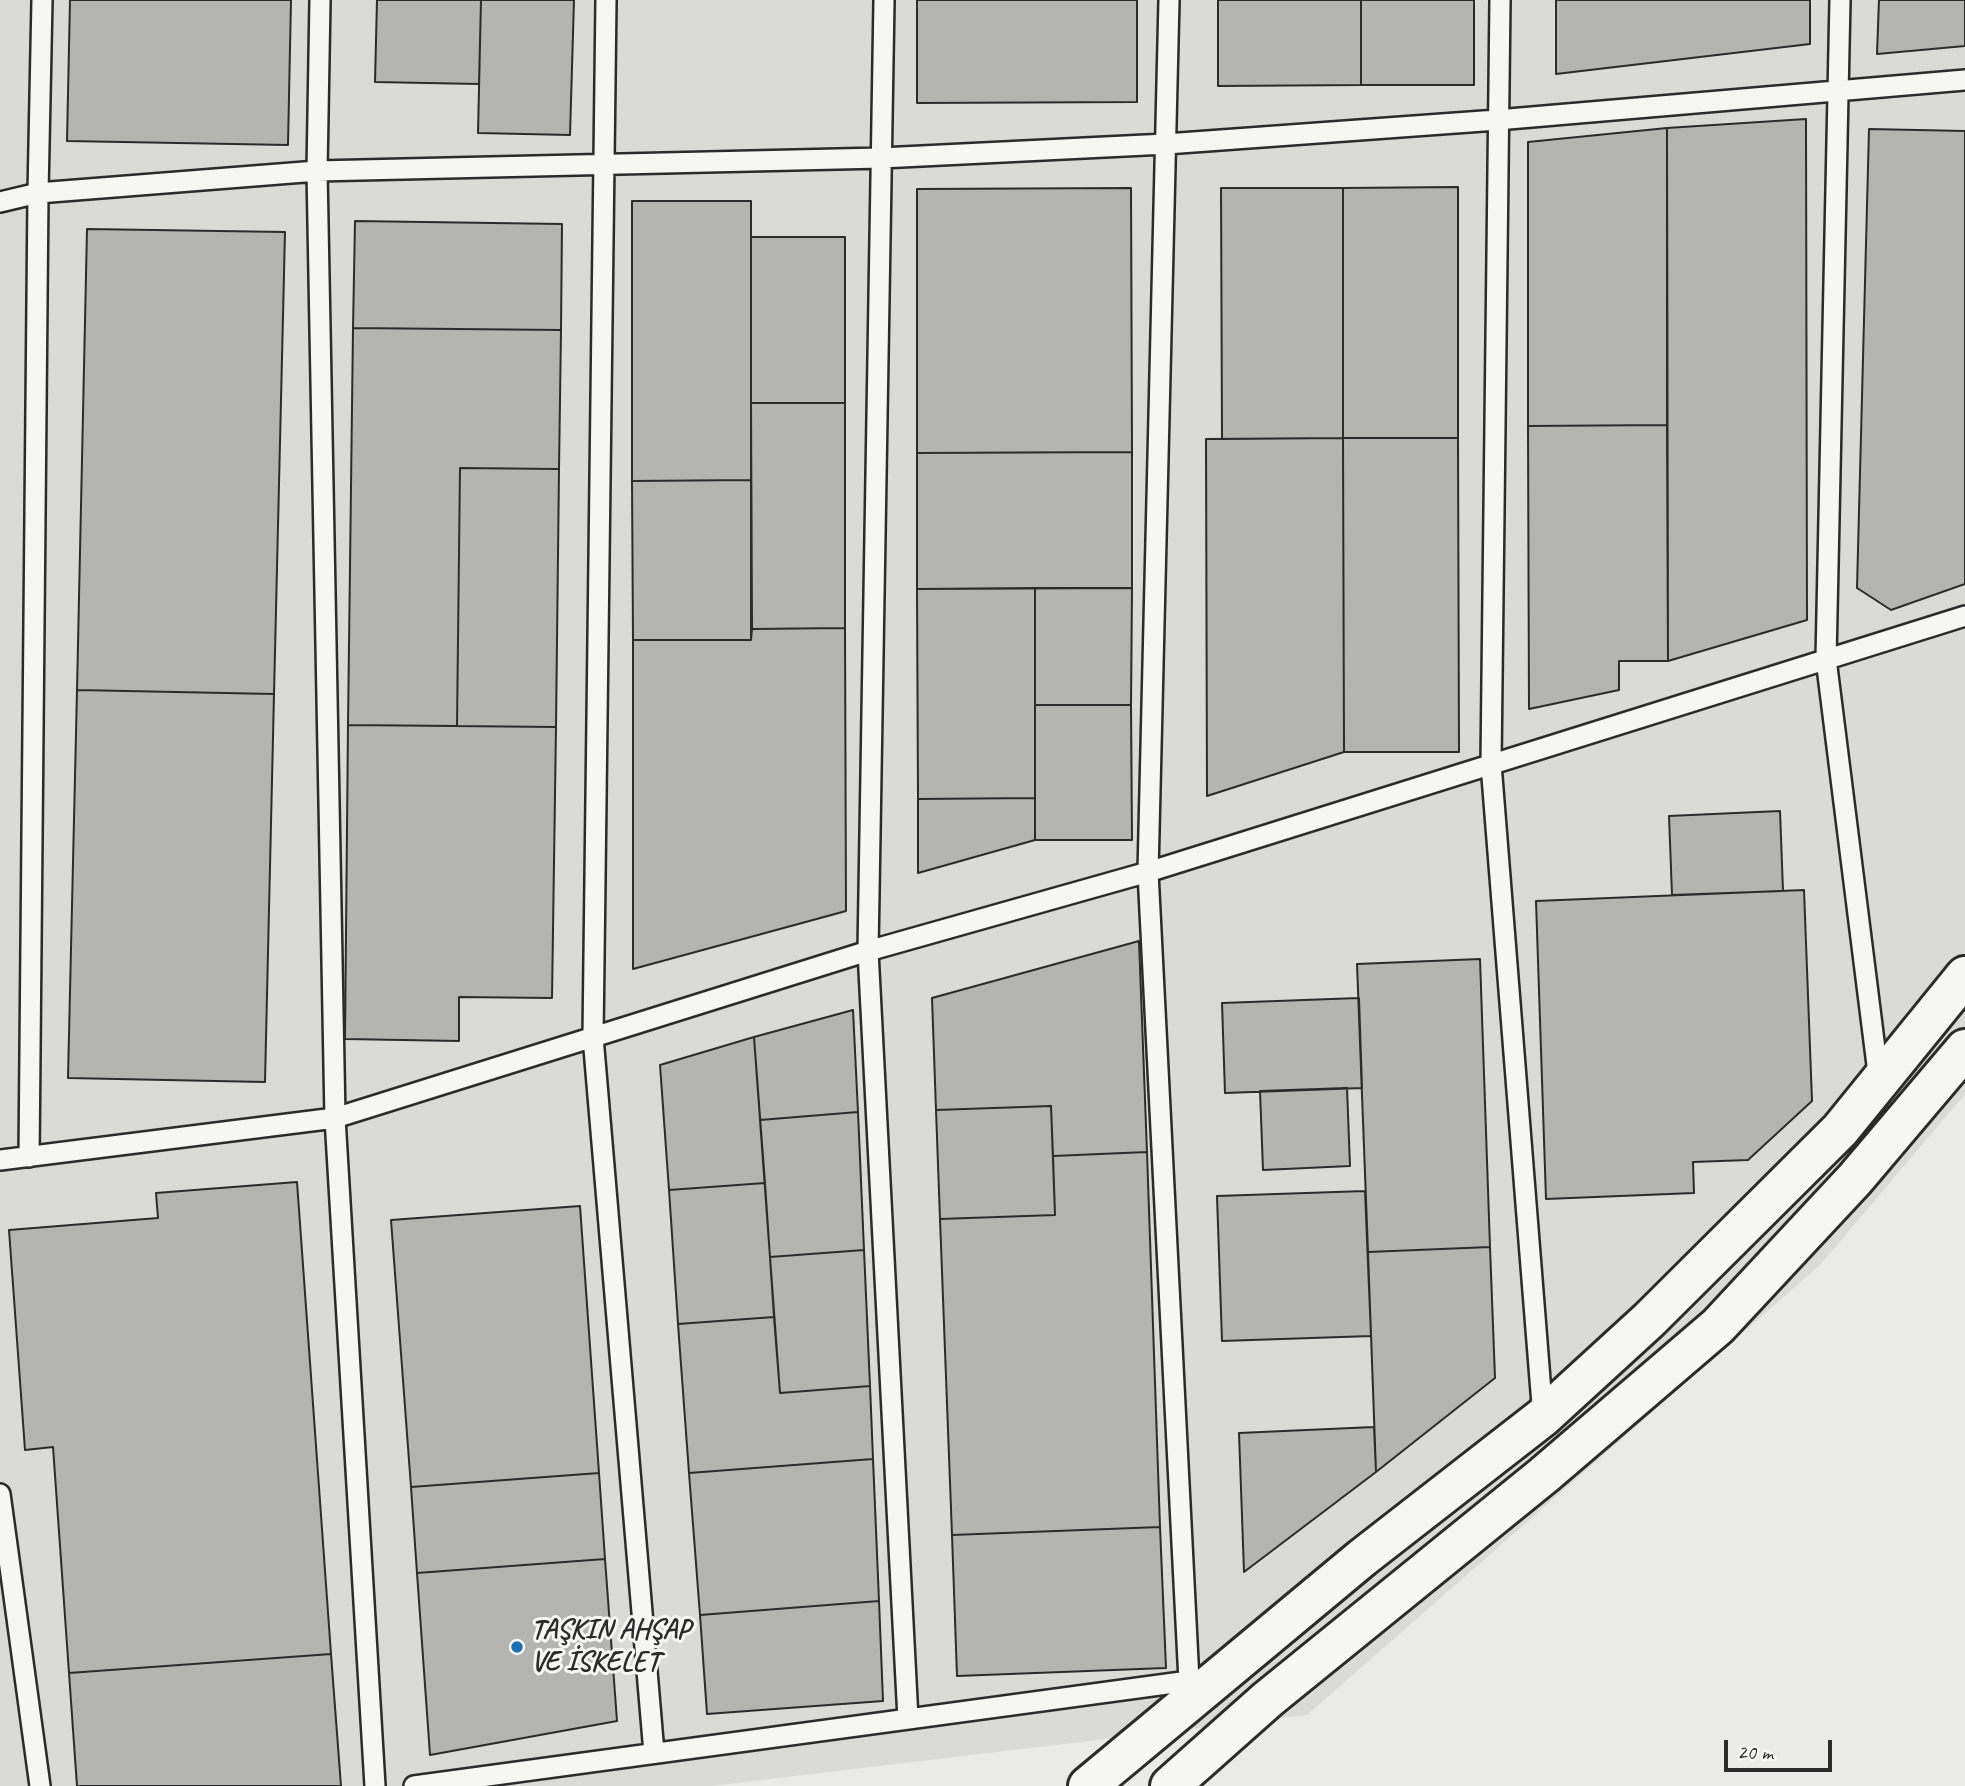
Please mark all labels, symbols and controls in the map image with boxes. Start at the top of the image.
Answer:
place label: TAŞKIN AHŞAP VE İSKELET [531,1614,690,1680]
marker: TAŞKIN AHŞAP VE İSKELET [509,1639,525,1655]
scale bar [1727,1726,1836,1770]
text: 20 m [1737,1739,1773,1765]

